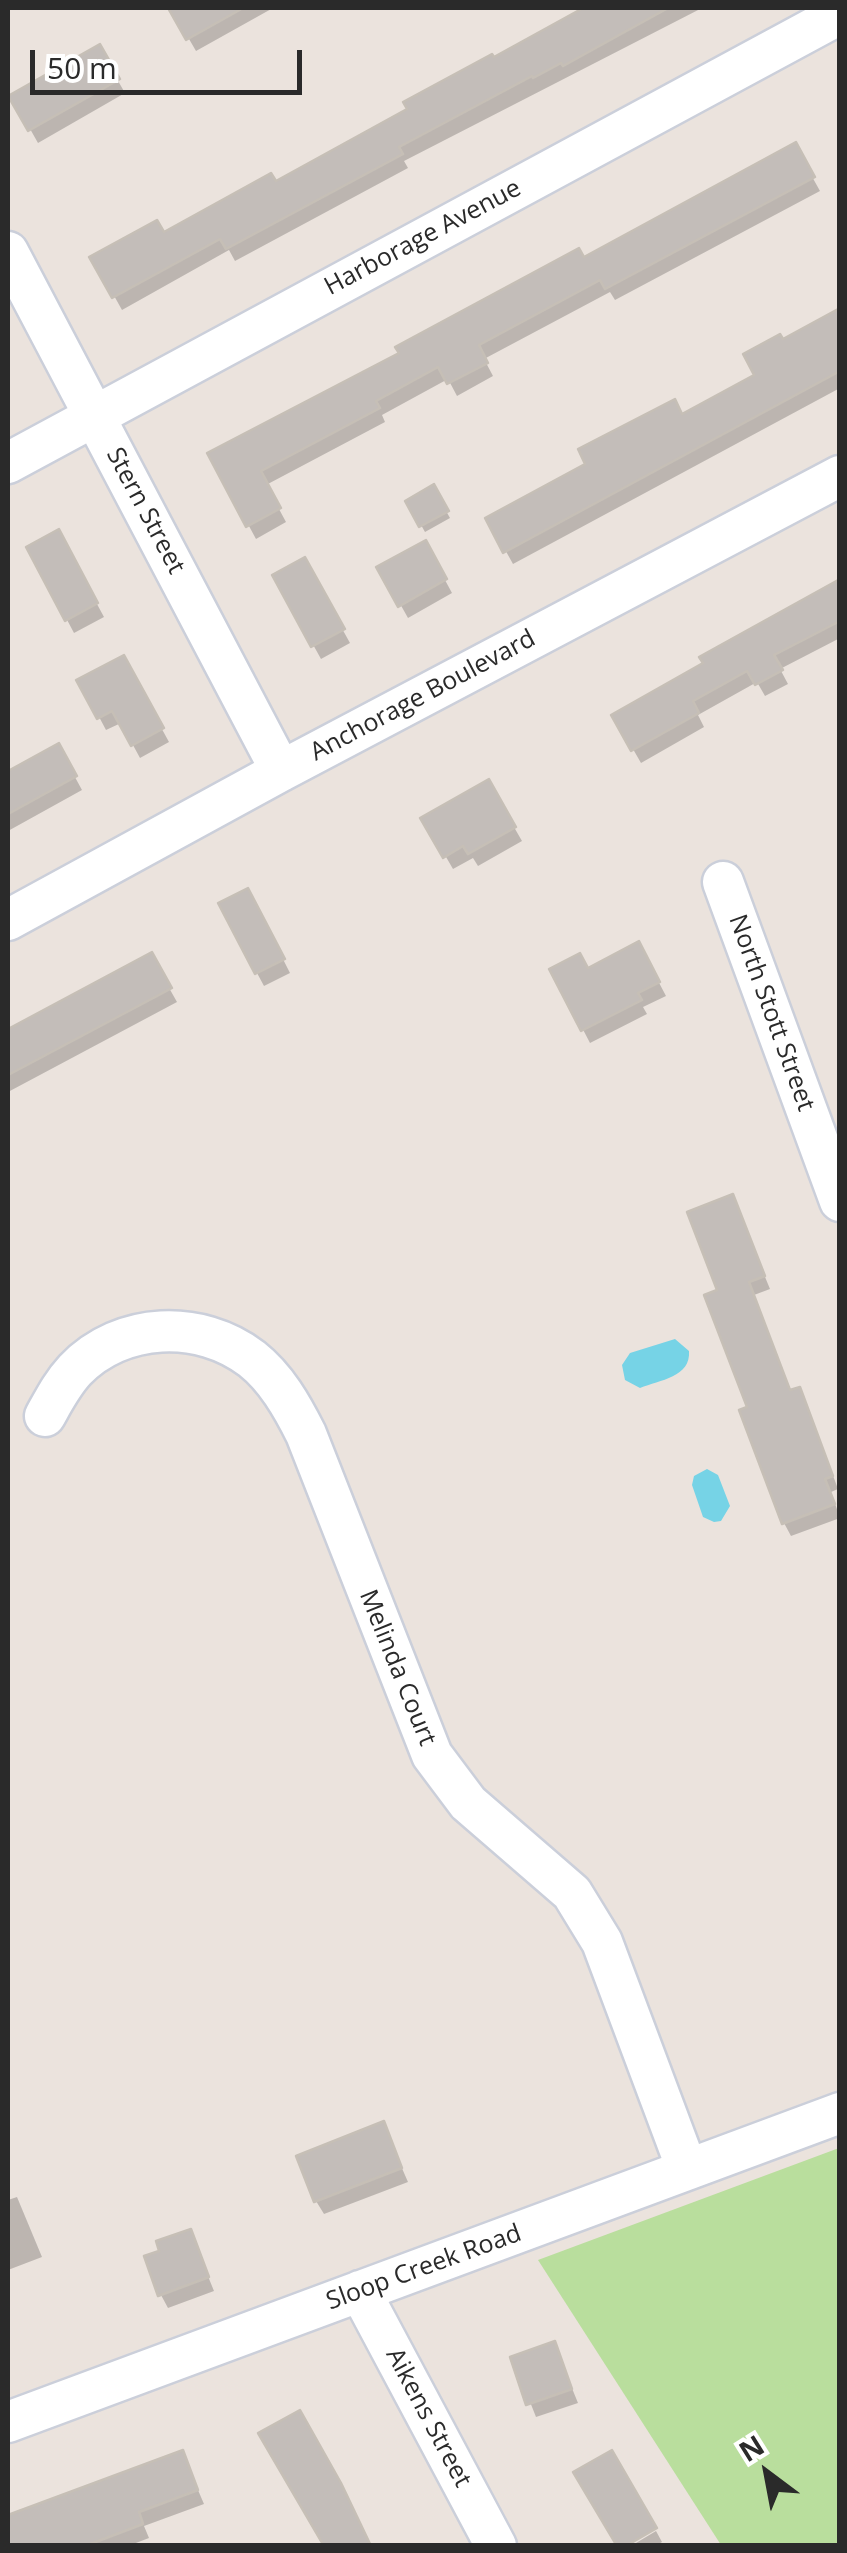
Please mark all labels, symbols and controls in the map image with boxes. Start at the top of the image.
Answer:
scale bar [35,30,308,92]
text: 50 m [47,47,117,88]
street label: Harborage Avenue [320,174,526,302]
street label: Stern Street [99,443,191,579]
street label: Anchorage Boulevard [305,624,541,768]
street label: North Stott Street [722,911,820,1115]
street label: Melinda Court [352,1586,442,1750]
street label: Sloop Creek Road [322,2219,526,2317]
street label: Aikens Street [379,2343,477,2493]
north arrow [717,2423,817,2523]
text: N [731,2425,771,2470]

